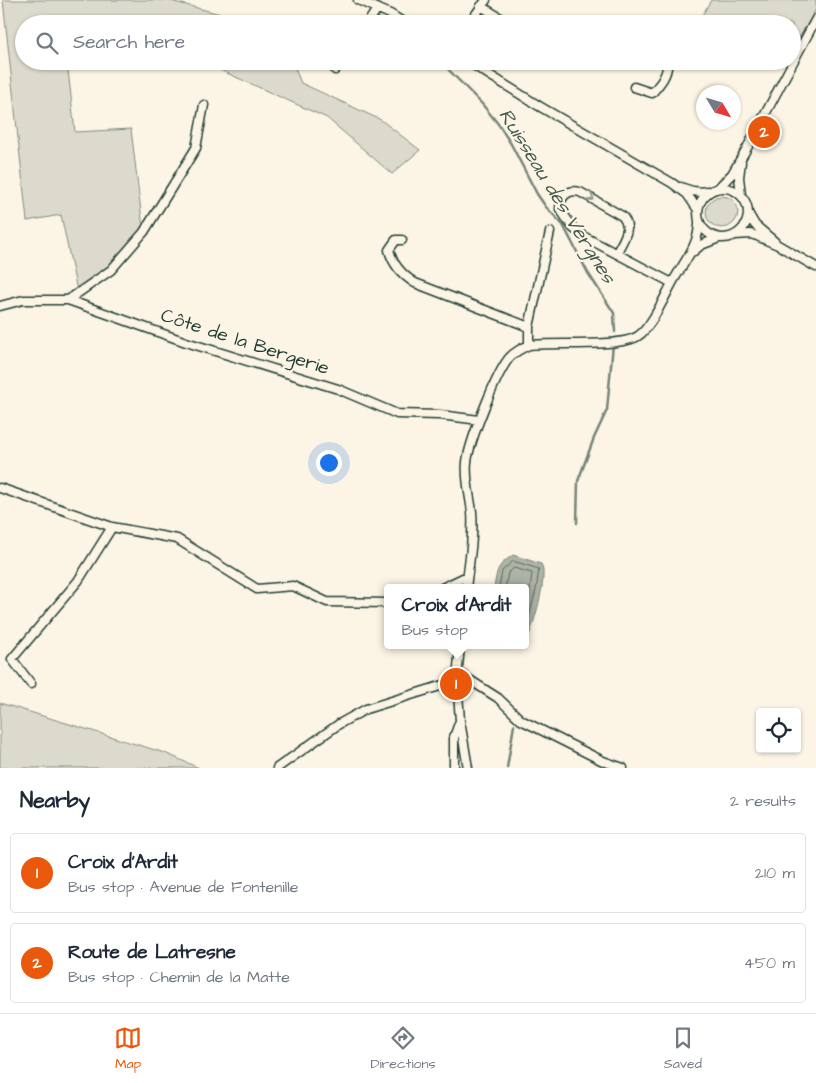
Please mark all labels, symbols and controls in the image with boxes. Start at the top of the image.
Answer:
search box [15,15,801,70]
icon: search [33,29,61,57]
text: Search here [73,29,185,56]
north arrow [696,85,741,130]
water label: Ruisseau des Vergnes [491,103,623,290]
pin: 2 [748,113,780,151]
one-way arrow [586,192,595,202]
street label: Côte de la Bergerie [157,302,333,383]
your location [316,450,342,476]
popup [384,584,529,649]
text: Croix d'Ardit [402,592,511,619]
text: Bus stop [402,619,468,641]
pin: 1 [440,665,472,703]
map controls [756,708,801,753]
button: locate [756,708,801,753]
text: Nearby [20,786,90,815]
text: 2 results [730,790,796,812]
text: Croix d'Ardit [68,849,178,876]
text: 1 [36,862,38,884]
text: 210 m [755,862,795,884]
text: Bus stop · Avenue de Fontenille [68,876,298,898]
text: Route de Latresne [68,939,236,966]
text: 2 [32,952,42,974]
text: 450 m [744,952,795,974]
text: Bus stop · Chemin de la Matte [68,966,290,988]
tab: Map [114,1024,142,1074]
tab: Directions [370,1024,435,1074]
tab: Saved [664,1024,702,1074]

